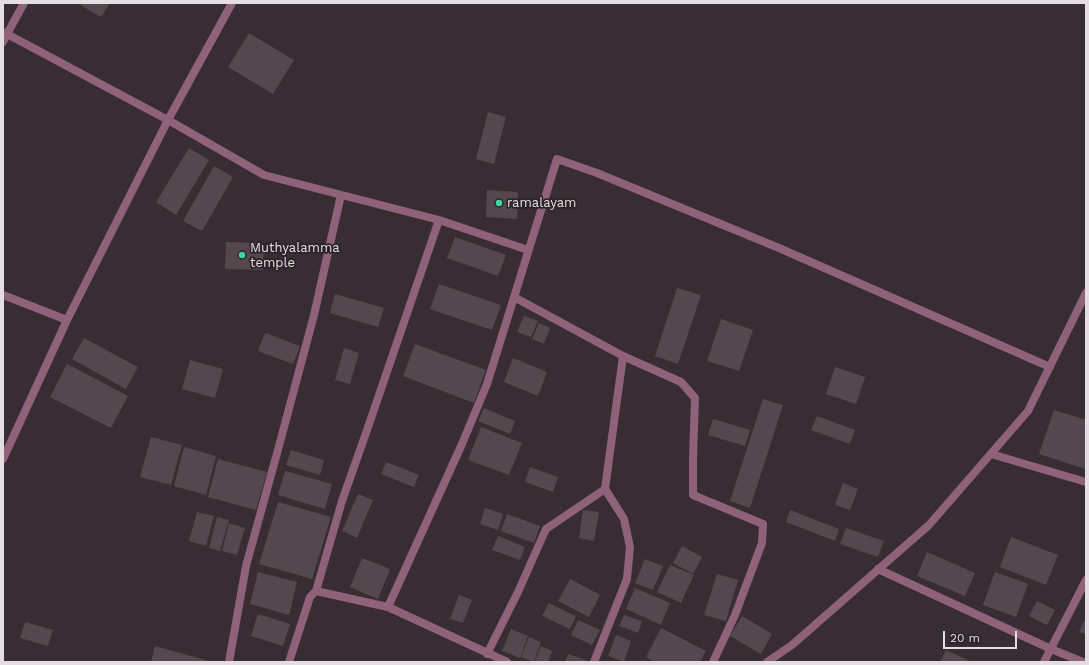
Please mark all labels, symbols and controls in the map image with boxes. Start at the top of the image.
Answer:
place label: ramalayam [507,195,576,211]
marker: ramalayam [494,198,504,208]
place label: Muthyalamma temple [250,240,340,271]
marker: Muthyalamma temple [237,250,247,260]
scale bar [945,623,1019,649]
text: 20 m [950,631,980,645]

